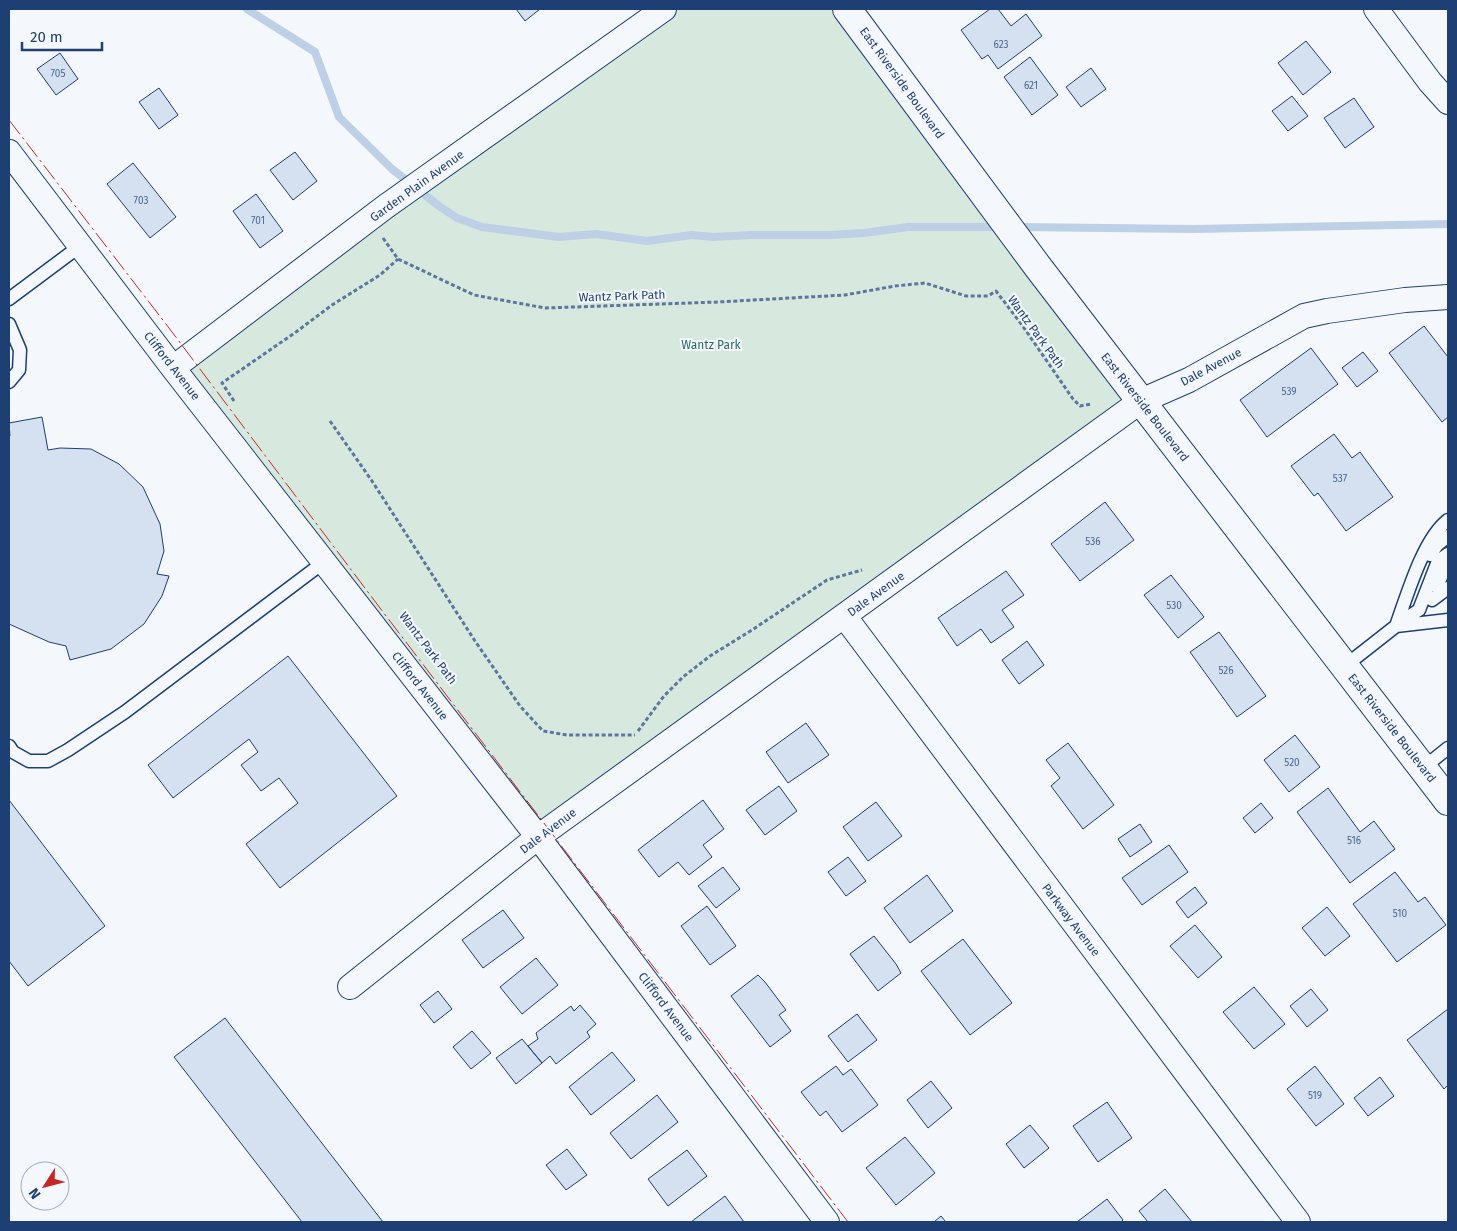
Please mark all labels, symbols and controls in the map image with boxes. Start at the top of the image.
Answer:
scale bar [22,20,102,52]
street label: East Riverside Boulevard [857,25,947,141]
text: 20 m [30,28,63,46]
house number: 623 [993,39,1009,51]
house number: 705 [51,68,65,80]
house number: 621 [1024,80,1038,92]
street label: Garden Plain Avenue [367,147,467,225]
house number: 703 [134,195,148,207]
house number: 701 [251,215,265,227]
street label: Wantz Park Path [578,287,666,305]
street label: Wantz Park Path [1005,293,1067,371]
street label: Clifford Avenue [141,329,203,403]
park label: Wantz Park [681,338,742,352]
street label: Dale Avenue [1178,345,1244,389]
street label: East Riverside Boulevard [1098,350,1192,464]
house number: 539 [1281,386,1297,398]
house number: 537 [1333,473,1348,485]
house number: 536 [1085,536,1101,548]
street label: Dale Avenue [845,569,907,619]
house number: 530 [1166,600,1182,612]
street label: Wantz Park Path [396,609,460,687]
street label: Clifford Avenue [389,649,451,723]
house number: 526 [1218,665,1234,677]
street label: East Riverside Boulevard [1345,671,1439,785]
house number: 520 [1284,757,1300,769]
street label: Dale Avenue [517,805,579,857]
house number: 516 [1347,835,1361,847]
street label: Parkway Avenue [1039,881,1103,959]
house number: 510 [1393,908,1408,920]
street label: Clifford Avenue [635,970,697,1044]
house number: 519 [1308,1090,1322,1102]
north arrow [20,1161,70,1211]
text: N [25,1185,44,1202]

